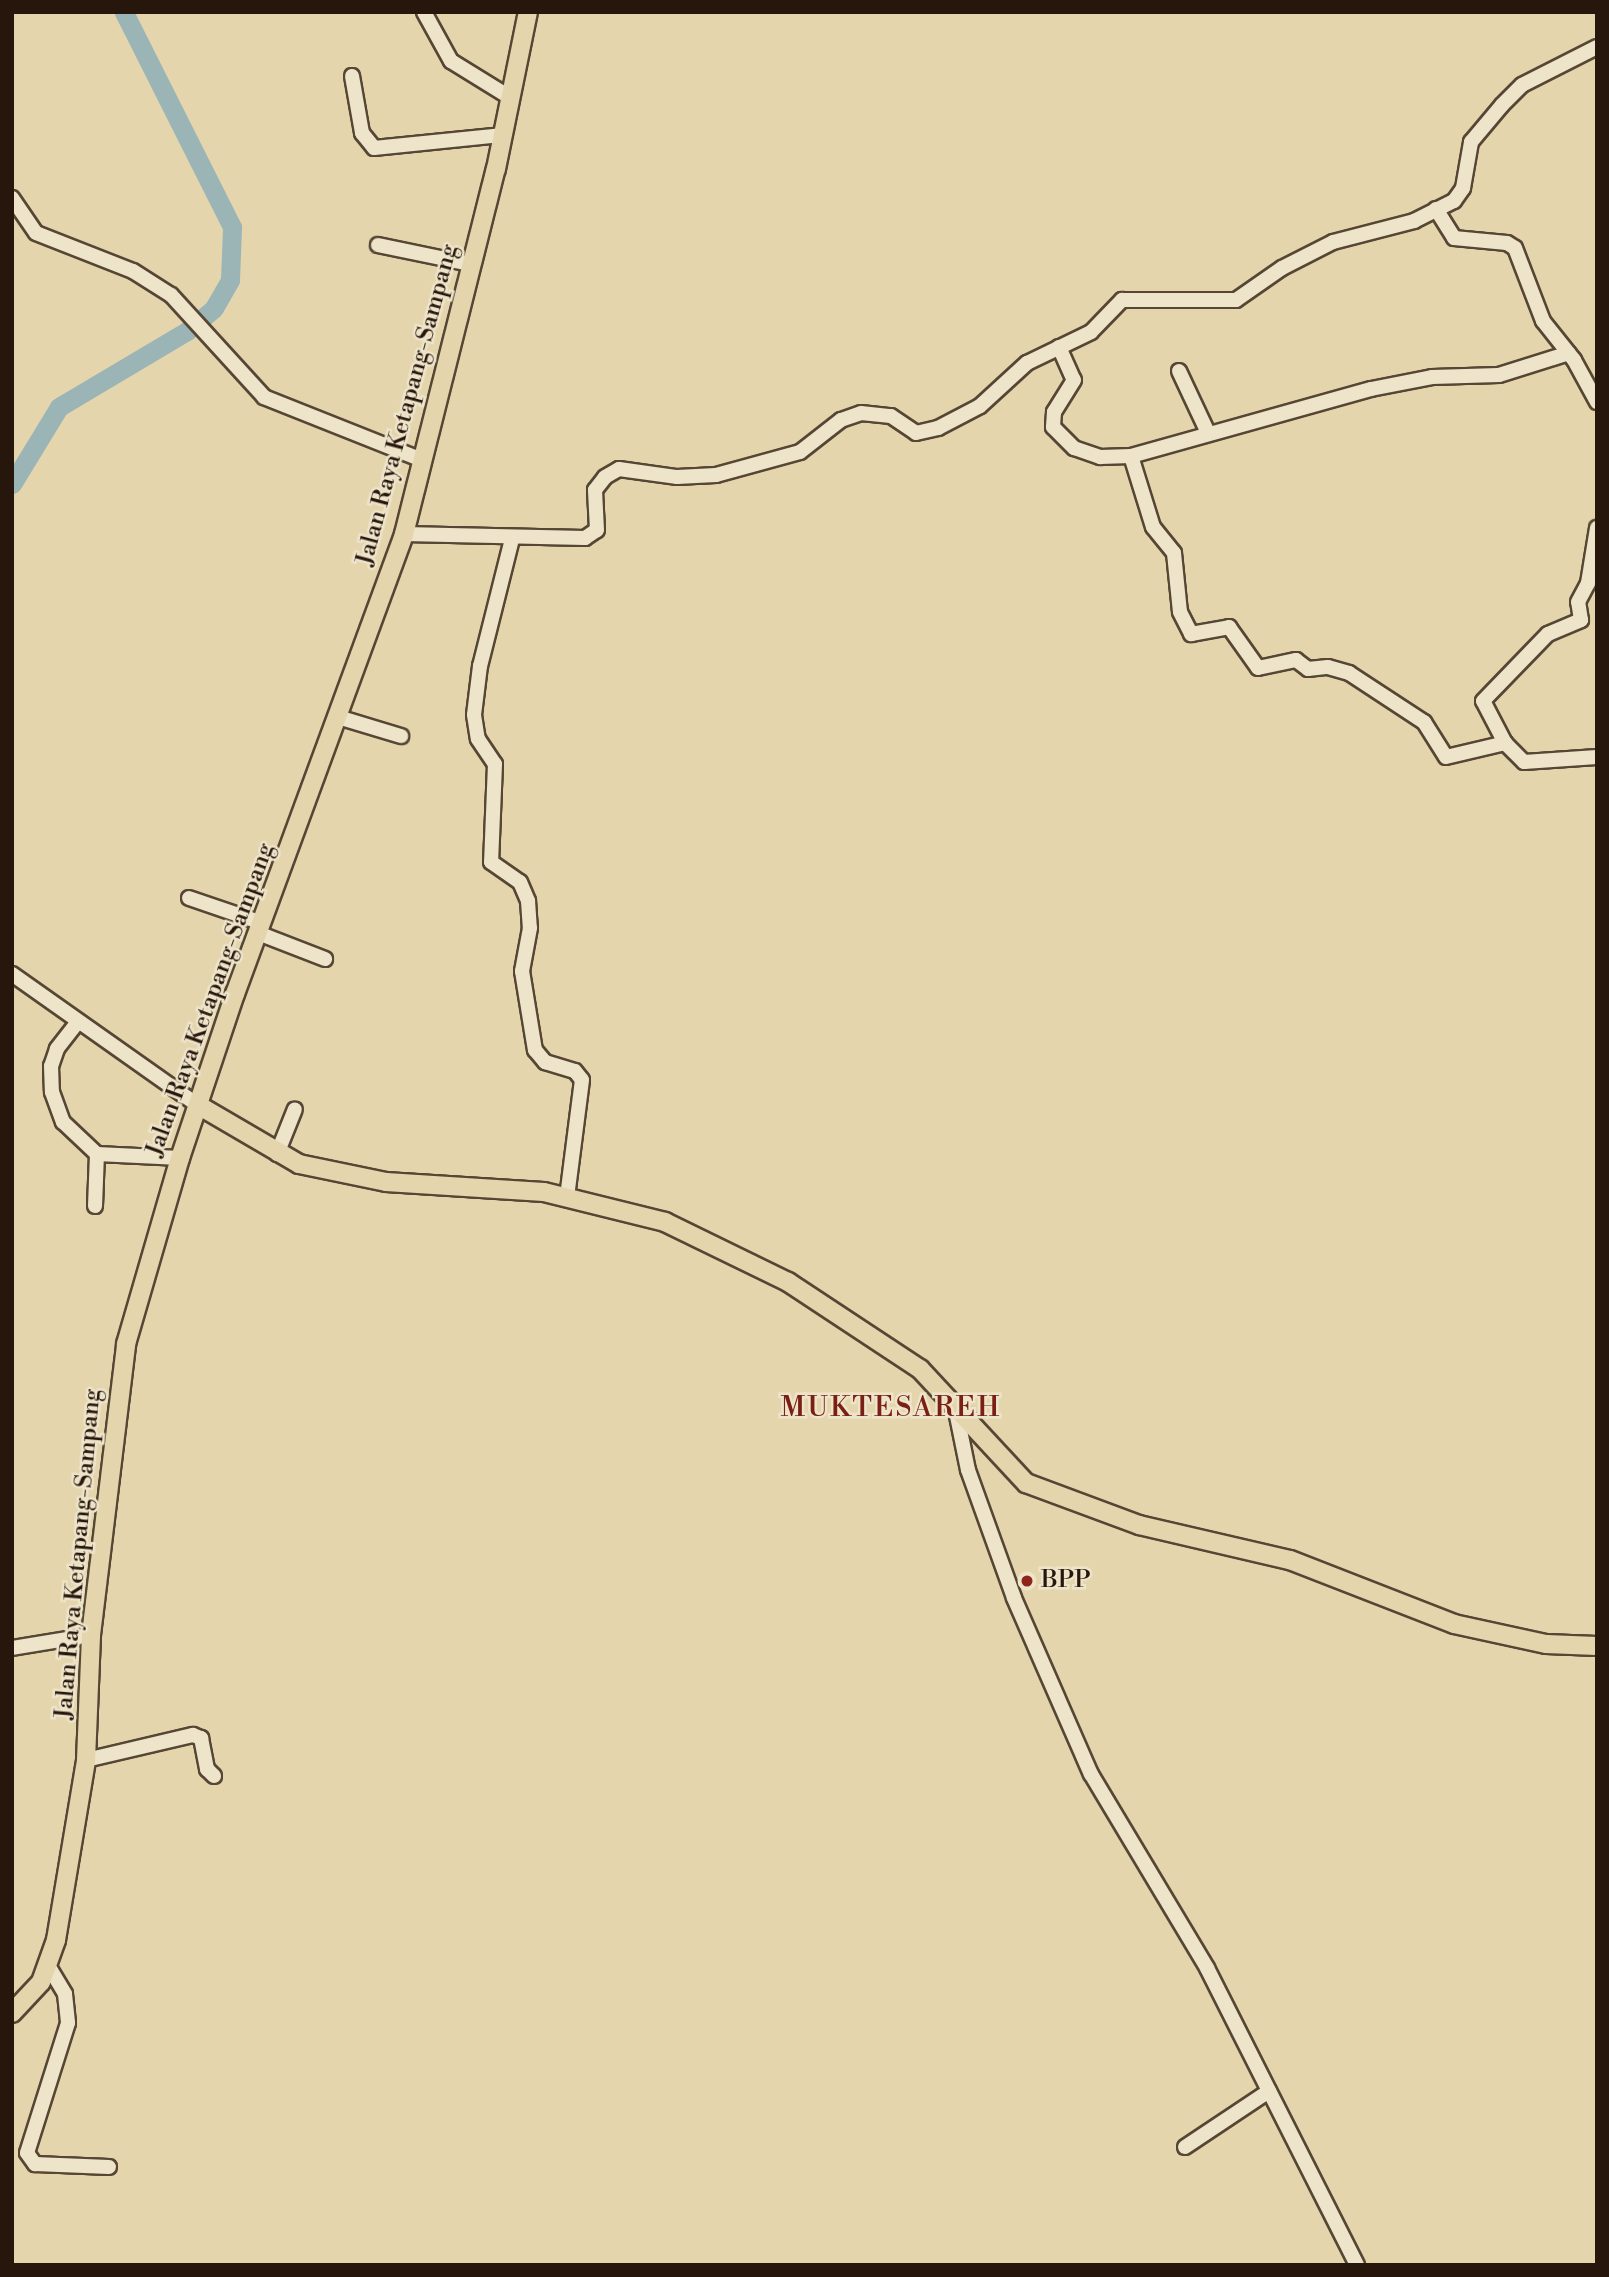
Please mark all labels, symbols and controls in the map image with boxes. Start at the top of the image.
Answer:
street label: Jalan Raya Ketapang-Sampang [351,241,465,569]
street label: Jalan Raya Ketapang-Sampang [141,839,281,1161]
street label: Jalan Raya Ketapang-Sampang [50,1388,108,1720]
district label: MUKTESAREH [782,1391,1000,1425]
place label: BPP [1041,1567,1091,1595]
marker: BPP [1019,1573,1035,1589]

